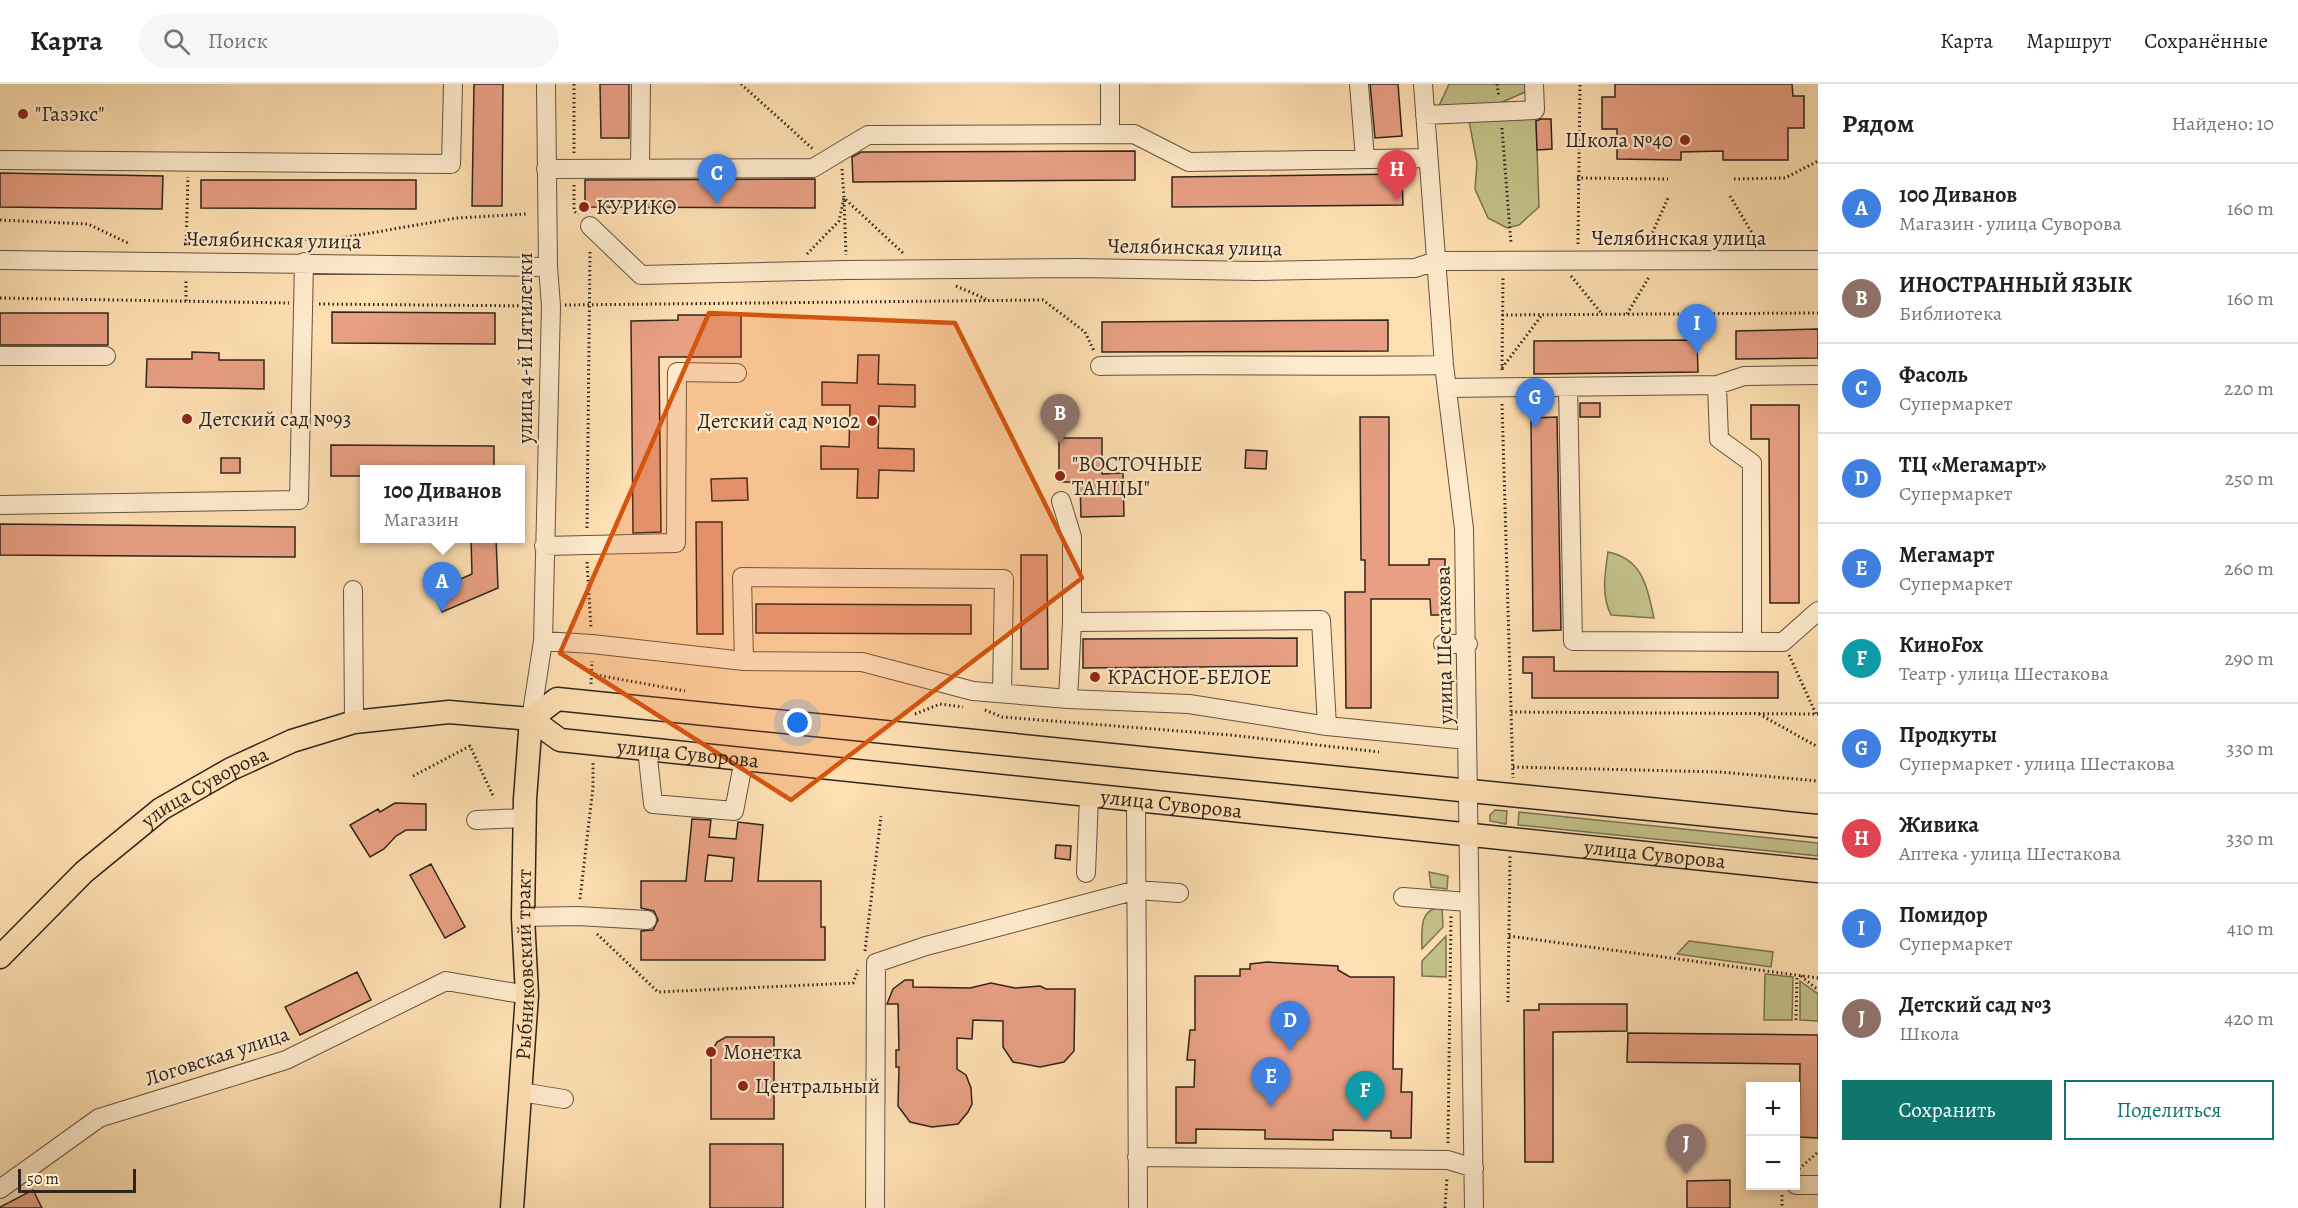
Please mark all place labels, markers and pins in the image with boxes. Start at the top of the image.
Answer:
place label: "Газэкс" [35,100,105,128]
marker: "Газэкс" [16,107,30,121]
place label: Школа №40 [1565,126,1673,154]
marker: Школа №40 [1678,133,1692,147]
pin: H [1378,150,1416,200]
pin: C [698,154,736,204]
place label: КУРИКО [596,193,676,221]
marker: КУРИКО [577,200,591,214]
pin: I [1678,304,1716,354]
pin: G [1516,378,1555,428]
pin: B [1040,394,1080,444]
place label: Детский сад №93 [199,405,351,433]
place label: Детский сад №102 [698,407,860,435]
marker: Детский сад №93 [180,412,194,426]
marker: Детский сад №102 [865,414,879,428]
place label: "ВОСТОЧНЫЕ ТАНЦЫ" [1072,450,1203,502]
marker: "ВОСТОЧНЫЕ ТАНЦЫ" [1053,469,1067,483]
pin: A [422,562,462,612]
place label: КРАСНОЕ-БЕЛОЕ [1107,663,1272,691]
marker: КРАСНОЕ-БЕЛОЕ [1088,670,1102,684]
pin: D [1270,1002,1310,1051]
place label: Монетка [723,1038,803,1066]
marker: Монетка [704,1045,718,1059]
pin: E [1252,1058,1290,1107]
place label: Центральный [755,1072,880,1100]
pin: F [1346,1072,1384,1121]
marker: Центральный [736,1079,750,1093]
pin: J [1666,1124,1706,1174]

